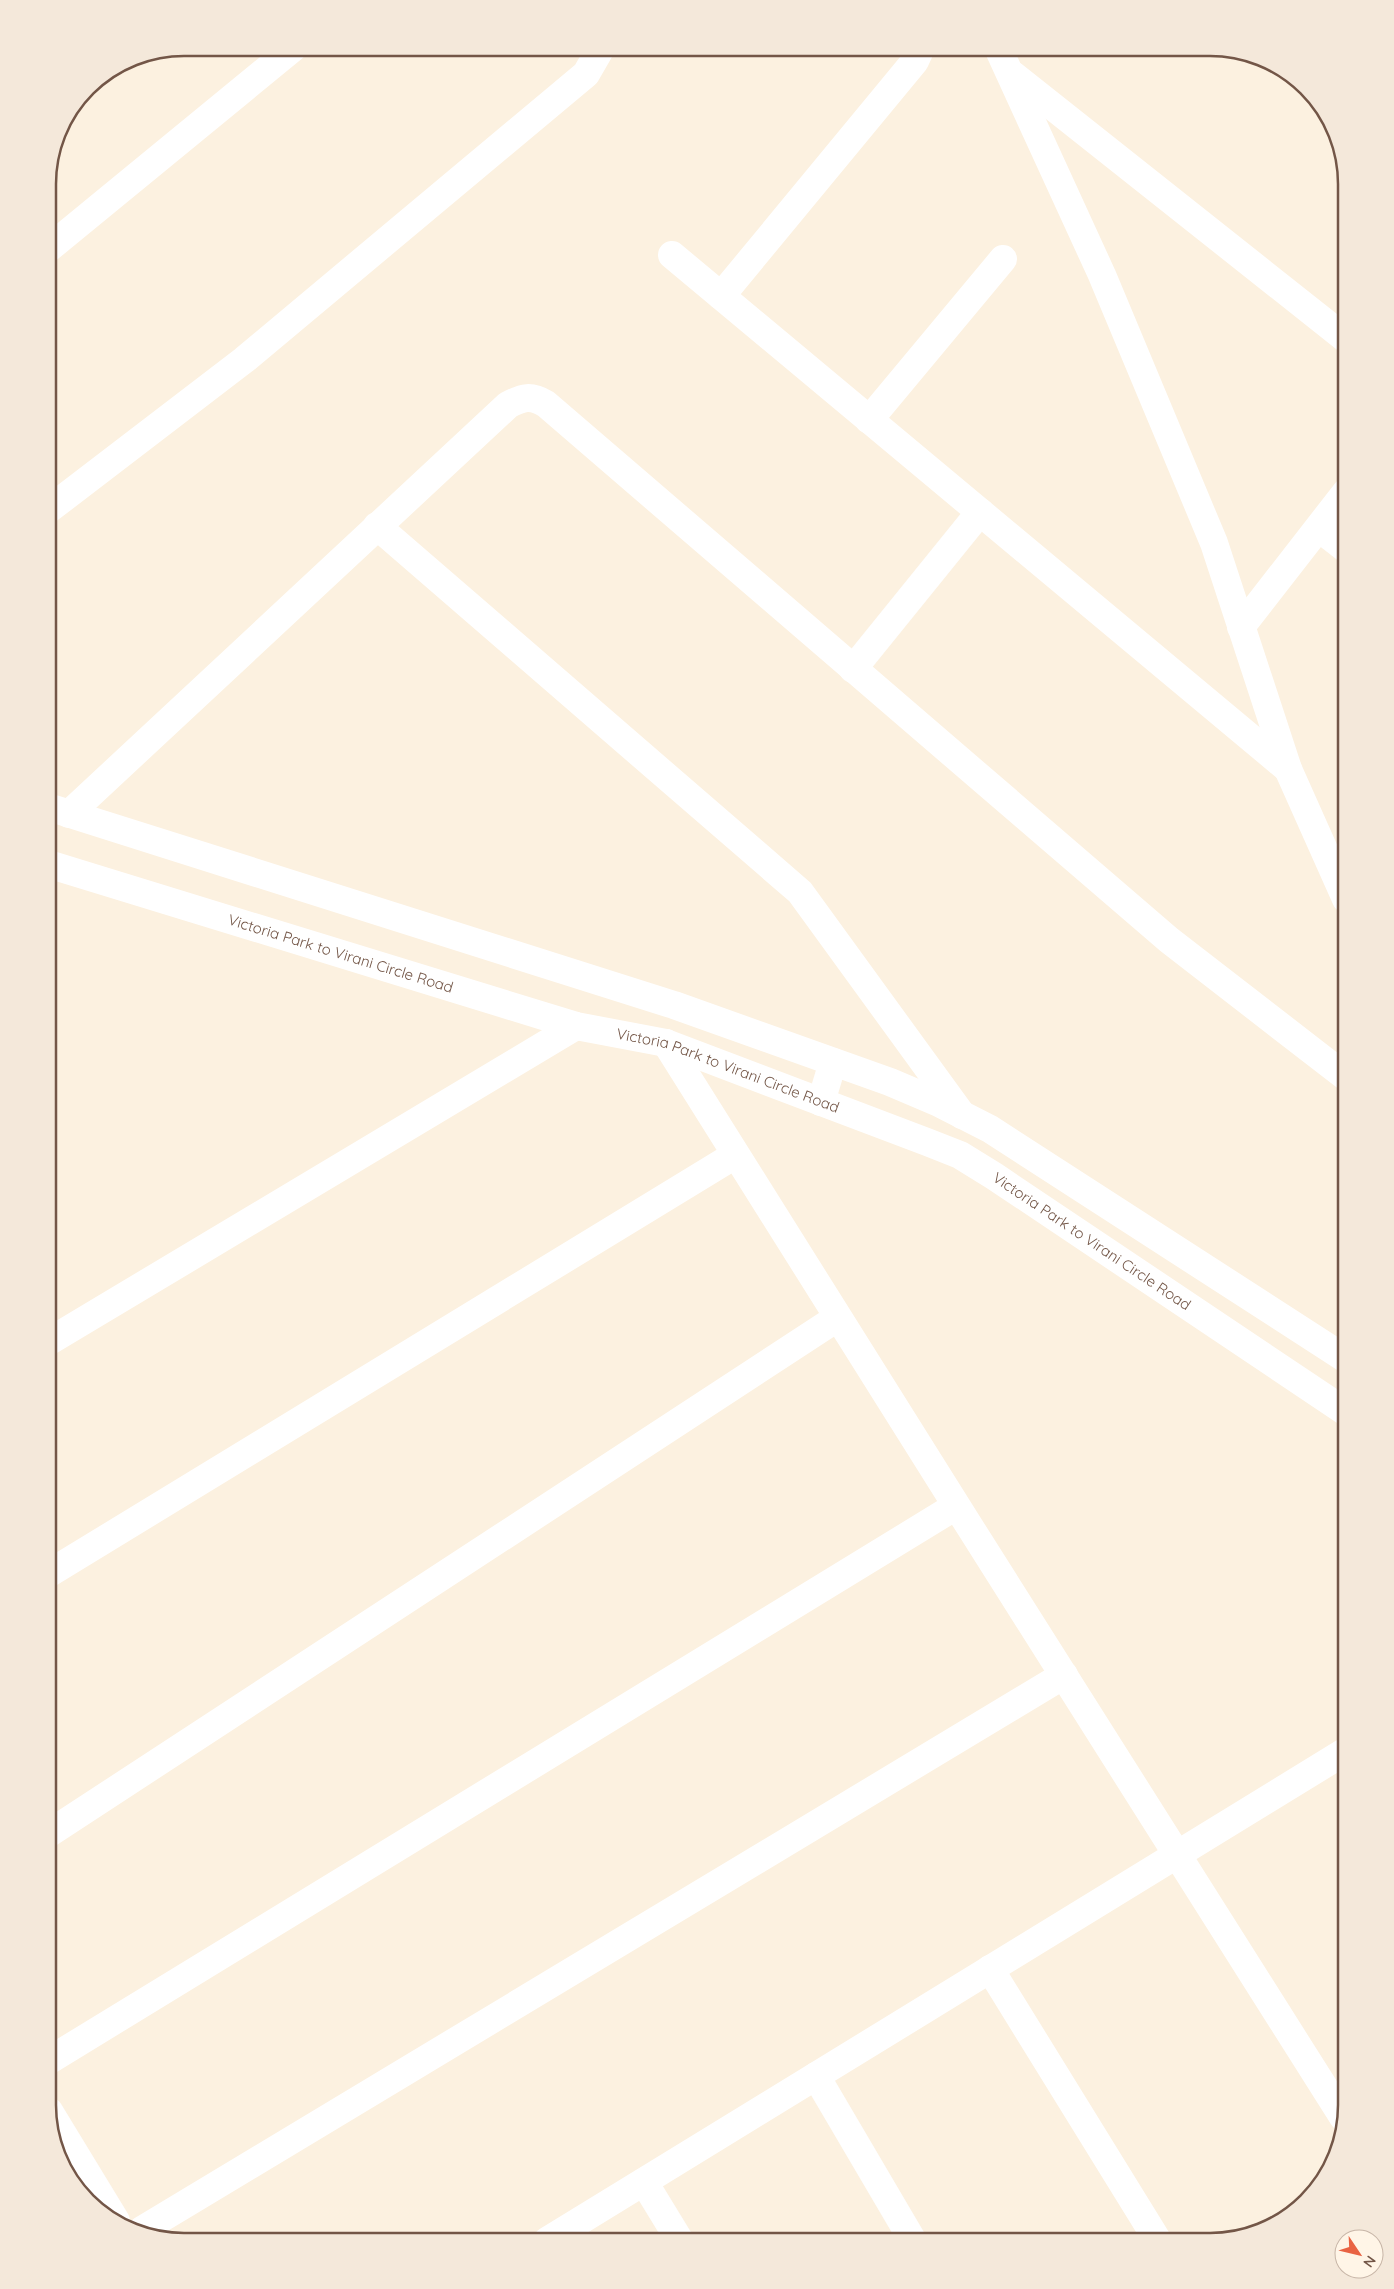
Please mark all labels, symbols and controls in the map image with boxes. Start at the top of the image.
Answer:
street label: Victoria Park to Virani Circle Road [226,910,456,997]
street label: Victoria Park to Virani Circle Road [615,1024,842,1117]
street label: Victoria Park to Virani Circle Road [989,1168,1195,1314]
north arrow [1334,2229,1384,2279]
text: N [1359,2252,1380,2271]

